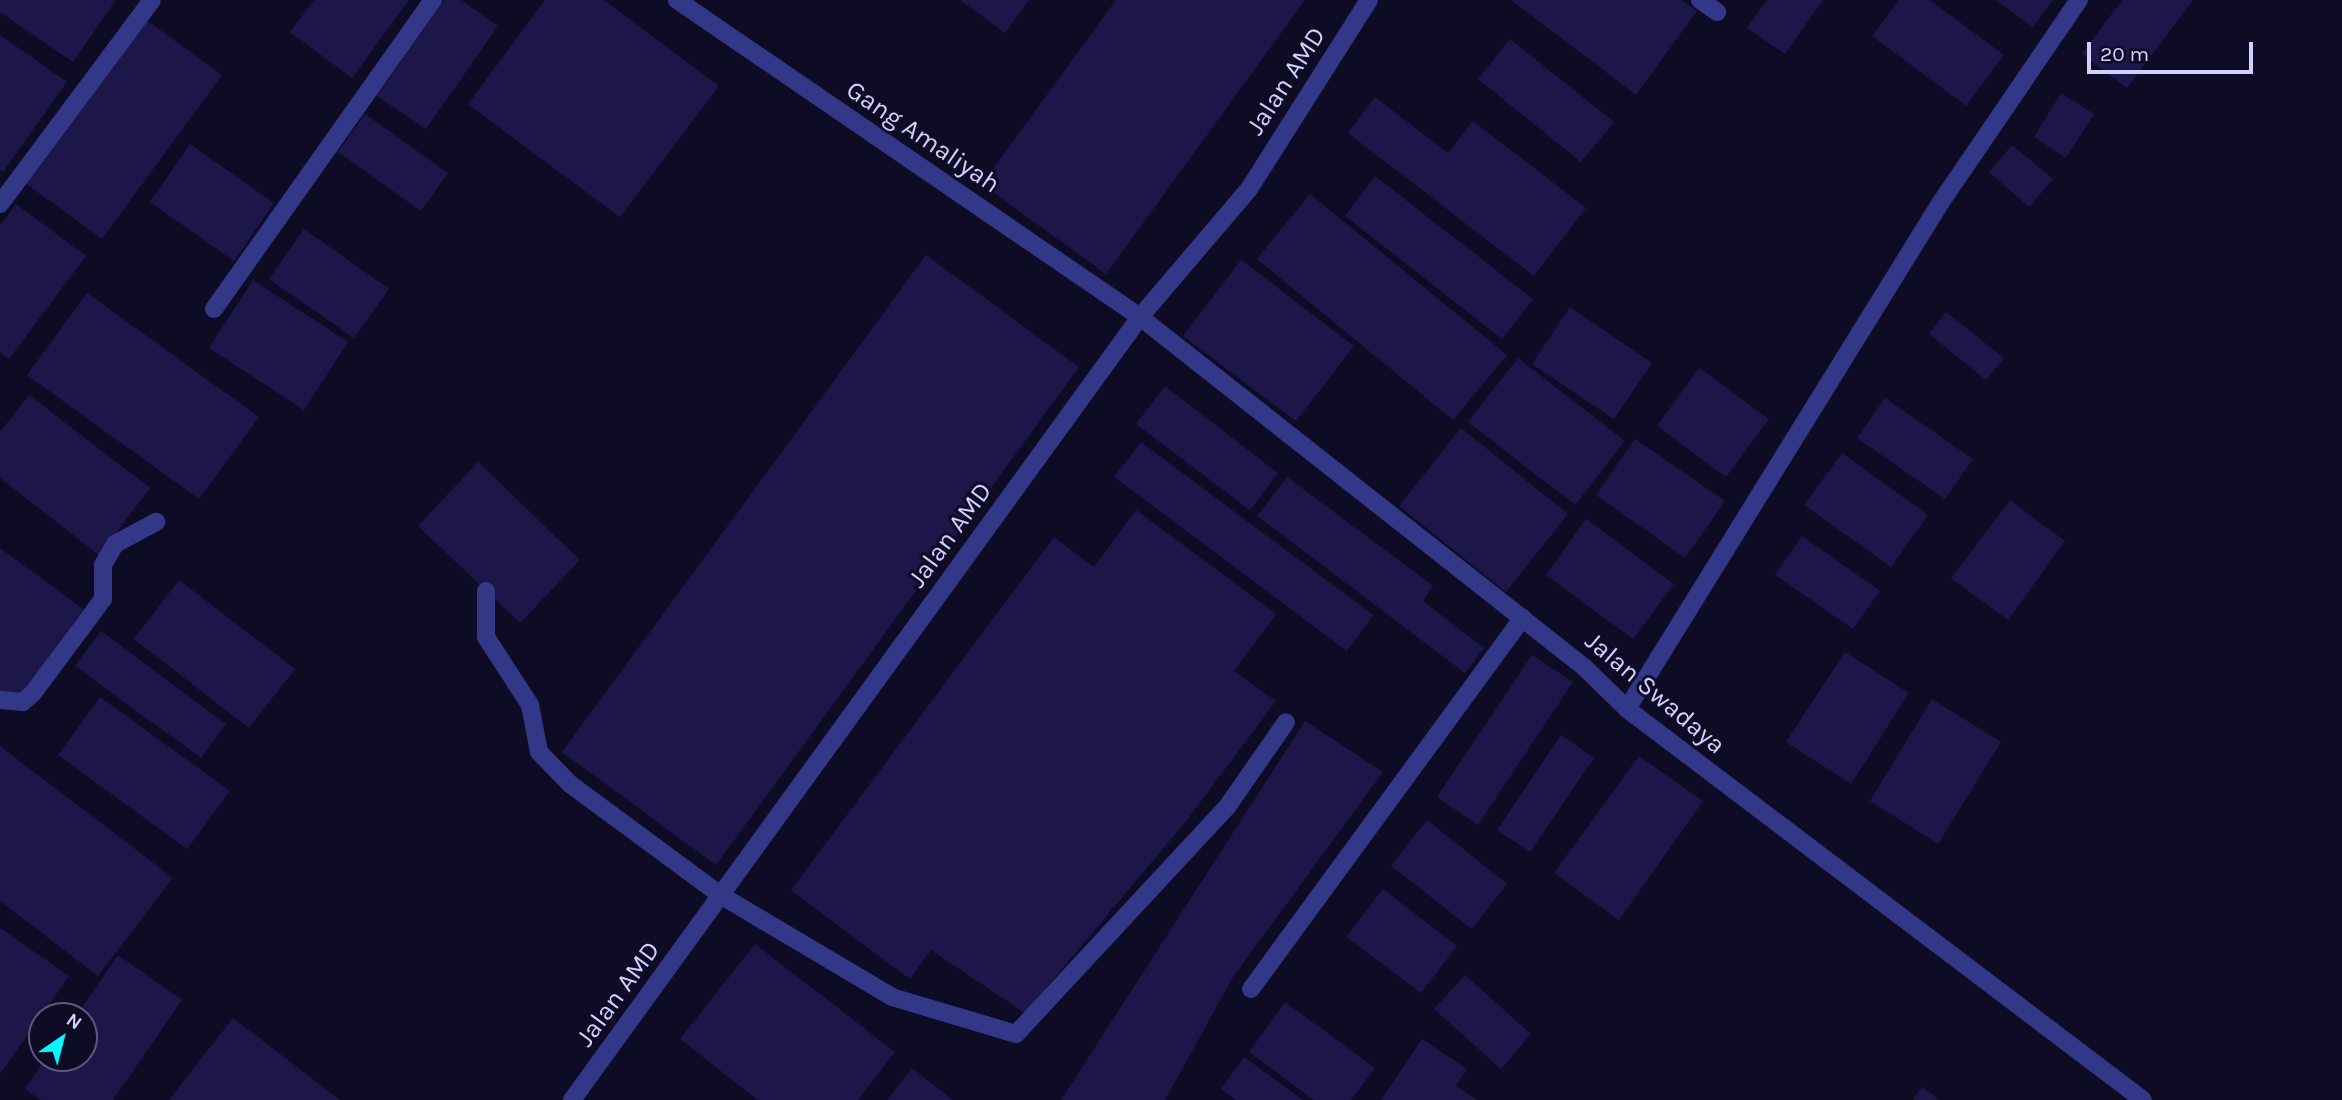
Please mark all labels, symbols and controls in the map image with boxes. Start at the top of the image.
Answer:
street label: Jalan AMD [1240,21,1332,141]
scale bar [2090,28,2256,72]
text: 20 m [2100,42,2149,66]
street label: Gang Amaliyah [840,74,1006,200]
street label: Jalan AMD [901,476,999,594]
street label: Jalan Swadaya [1579,625,1731,761]
street label: Jalan AMD [569,935,667,1053]
north arrow [28,1002,98,1072]
text: N [62,1009,86,1034]

